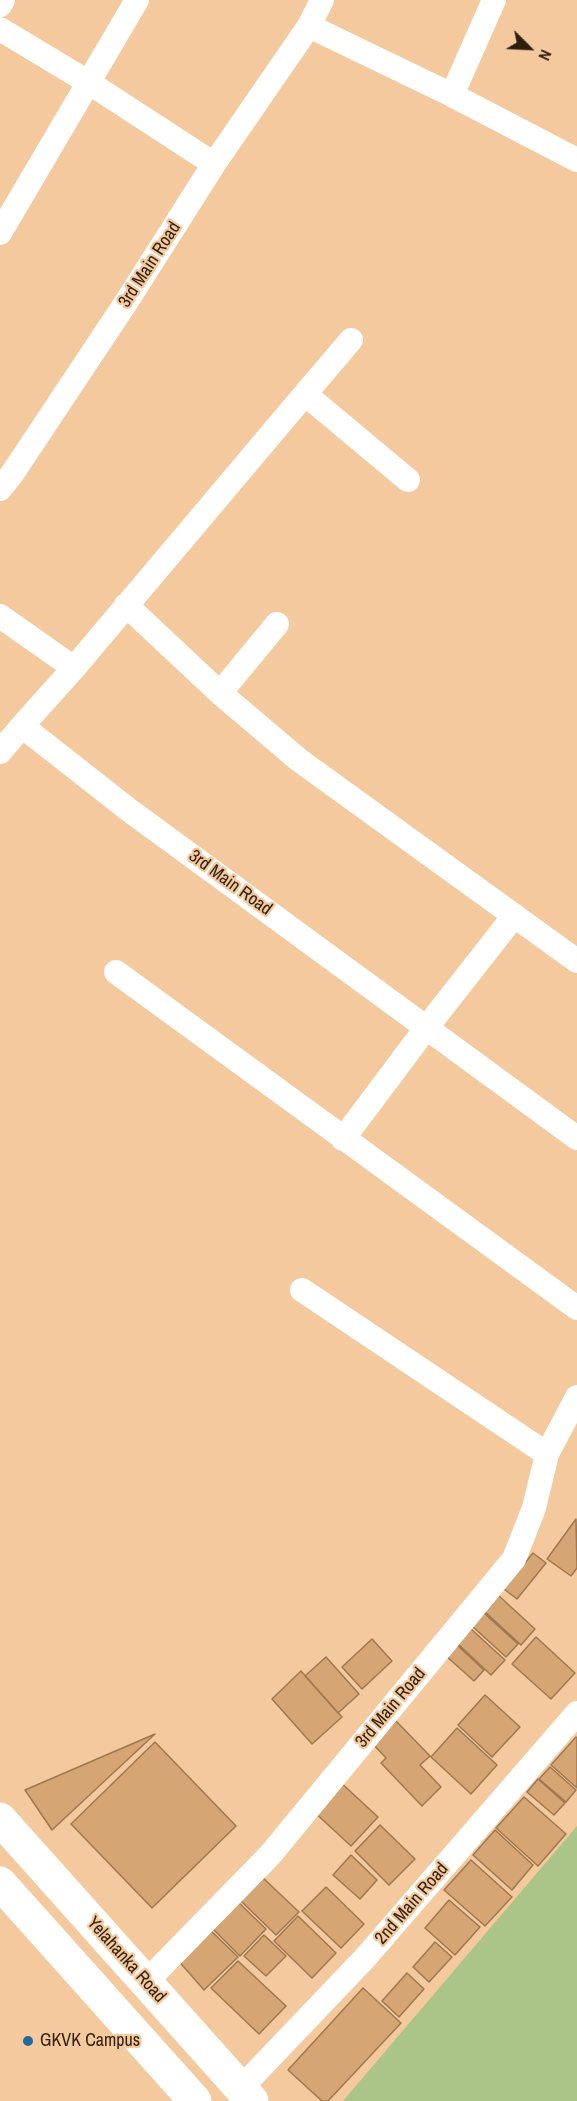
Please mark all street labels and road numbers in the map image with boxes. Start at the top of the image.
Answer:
street label: 3rd Main Road [114,218,186,312]
street label: 3rd Main Road [184,846,276,920]
street label: 3rd Main Road [351,1664,431,1752]
street label: 2nd Main Road [371,1859,453,1949]
street label: Yelahanka Road [82,1913,170,2007]

